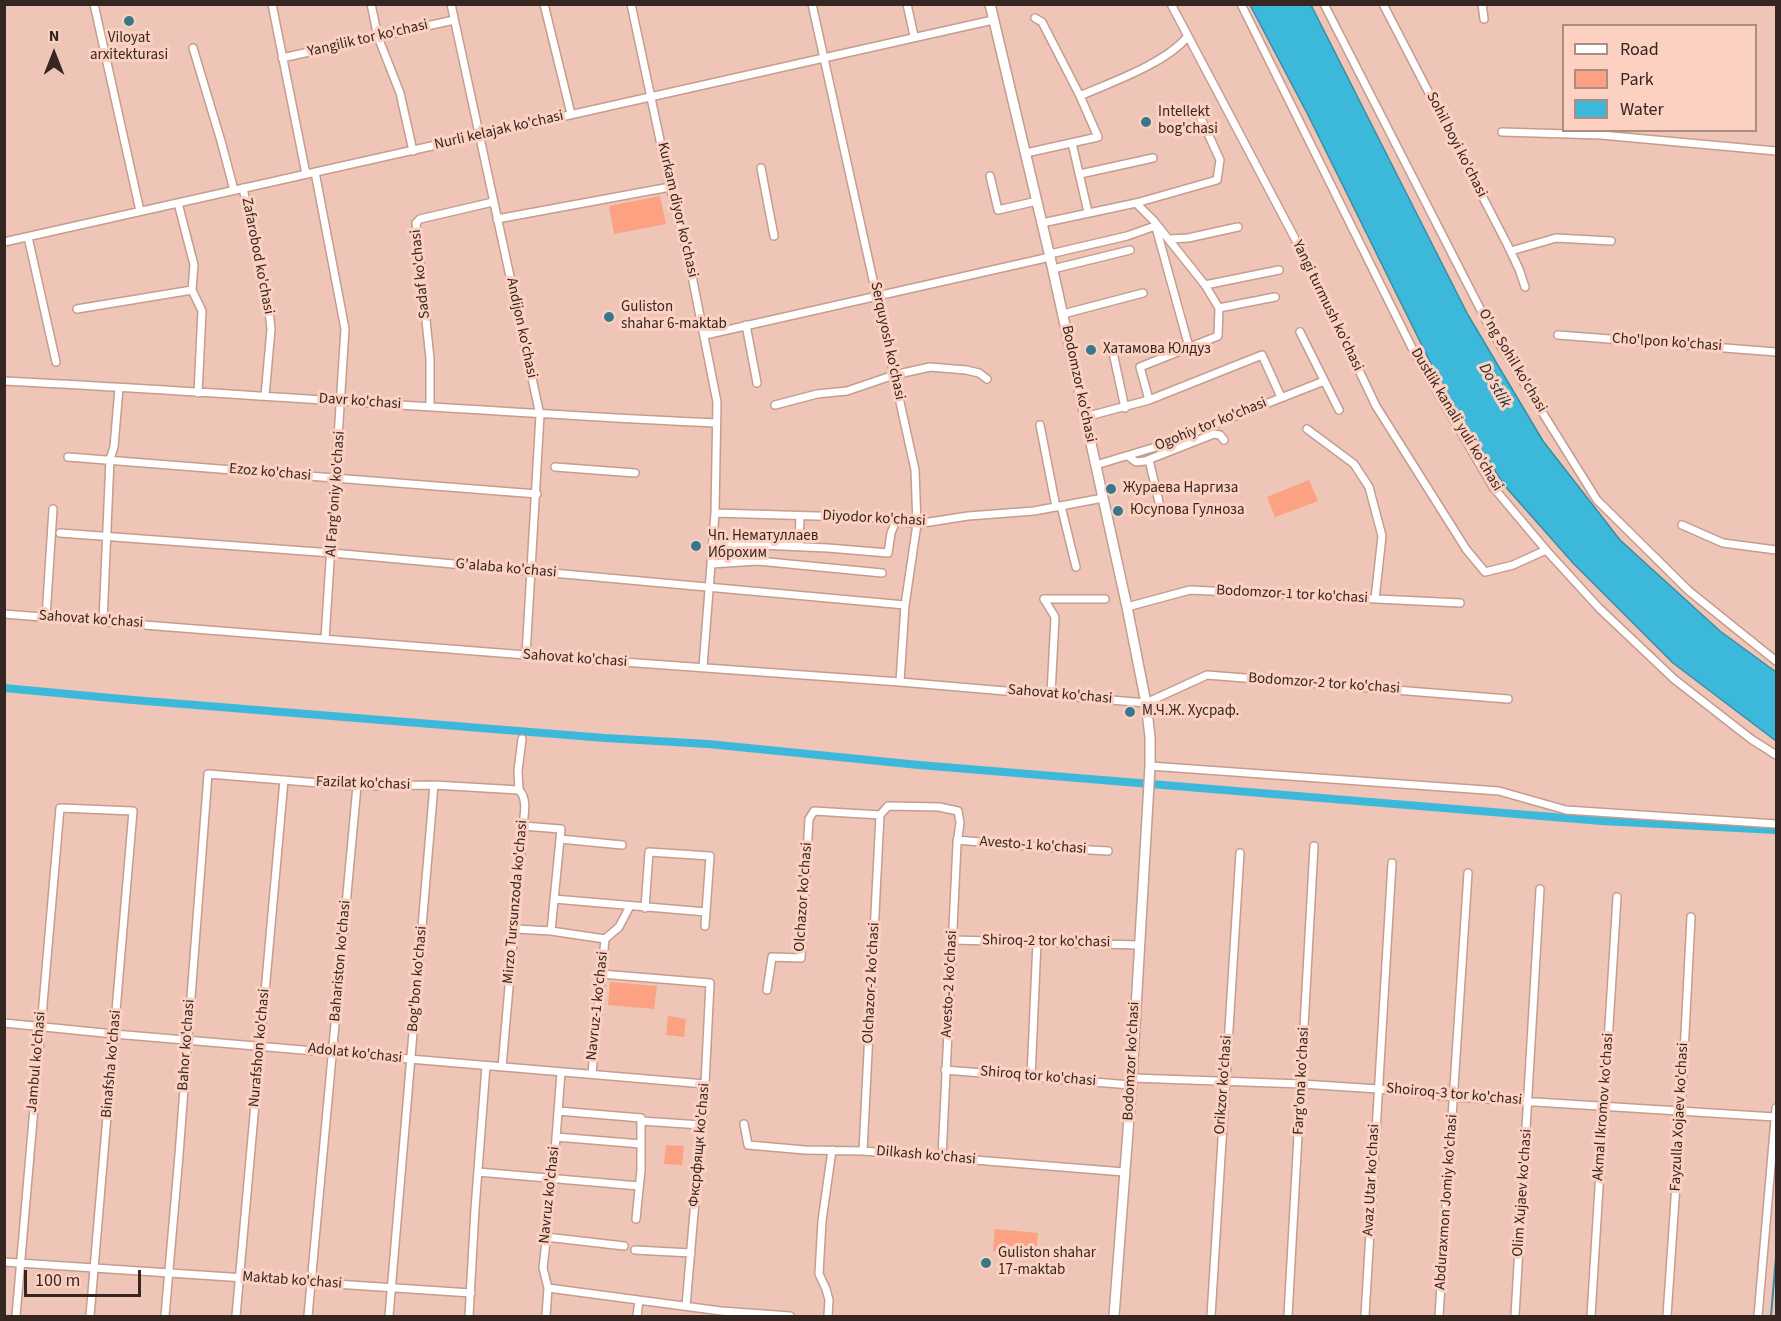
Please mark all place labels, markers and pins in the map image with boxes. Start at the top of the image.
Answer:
marker: Viloyat arxitekturasi [122,14,136,28]
place label: Viloyat arxitekturasi [90,30,168,65]
place label: Intellekt bog'chasi [1158,104,1218,139]
marker: Intellekt bog'chasi [1139,115,1153,129]
place label: Guliston shahar 6-maktab [621,299,727,334]
marker: Guliston shahar 6-maktab [602,310,616,324]
place label: Хатамова Юлдуз [1103,341,1211,359]
marker: Хатамова Юлдуз [1084,343,1098,357]
place label: Жураева Наргиза [1123,480,1238,498]
marker: Жураева Наргиза [1104,482,1118,496]
place label: Юсупова Гулноза [1130,502,1245,520]
marker: Юсупова Гулноза [1111,504,1125,518]
place label: Чп. Нематуллаев Иброхим [708,528,818,563]
marker: Чп. Нематуллаев Иброхим [689,539,703,553]
place label: М.Ч.Ж. Хусраф. [1142,703,1239,721]
marker: М.Ч.Ж. Хусраф. [1123,705,1137,719]
place label: Guliston shahar 17-maktab [998,1245,1096,1280]
marker: Guliston shahar 17-maktab [979,1256,993,1270]

